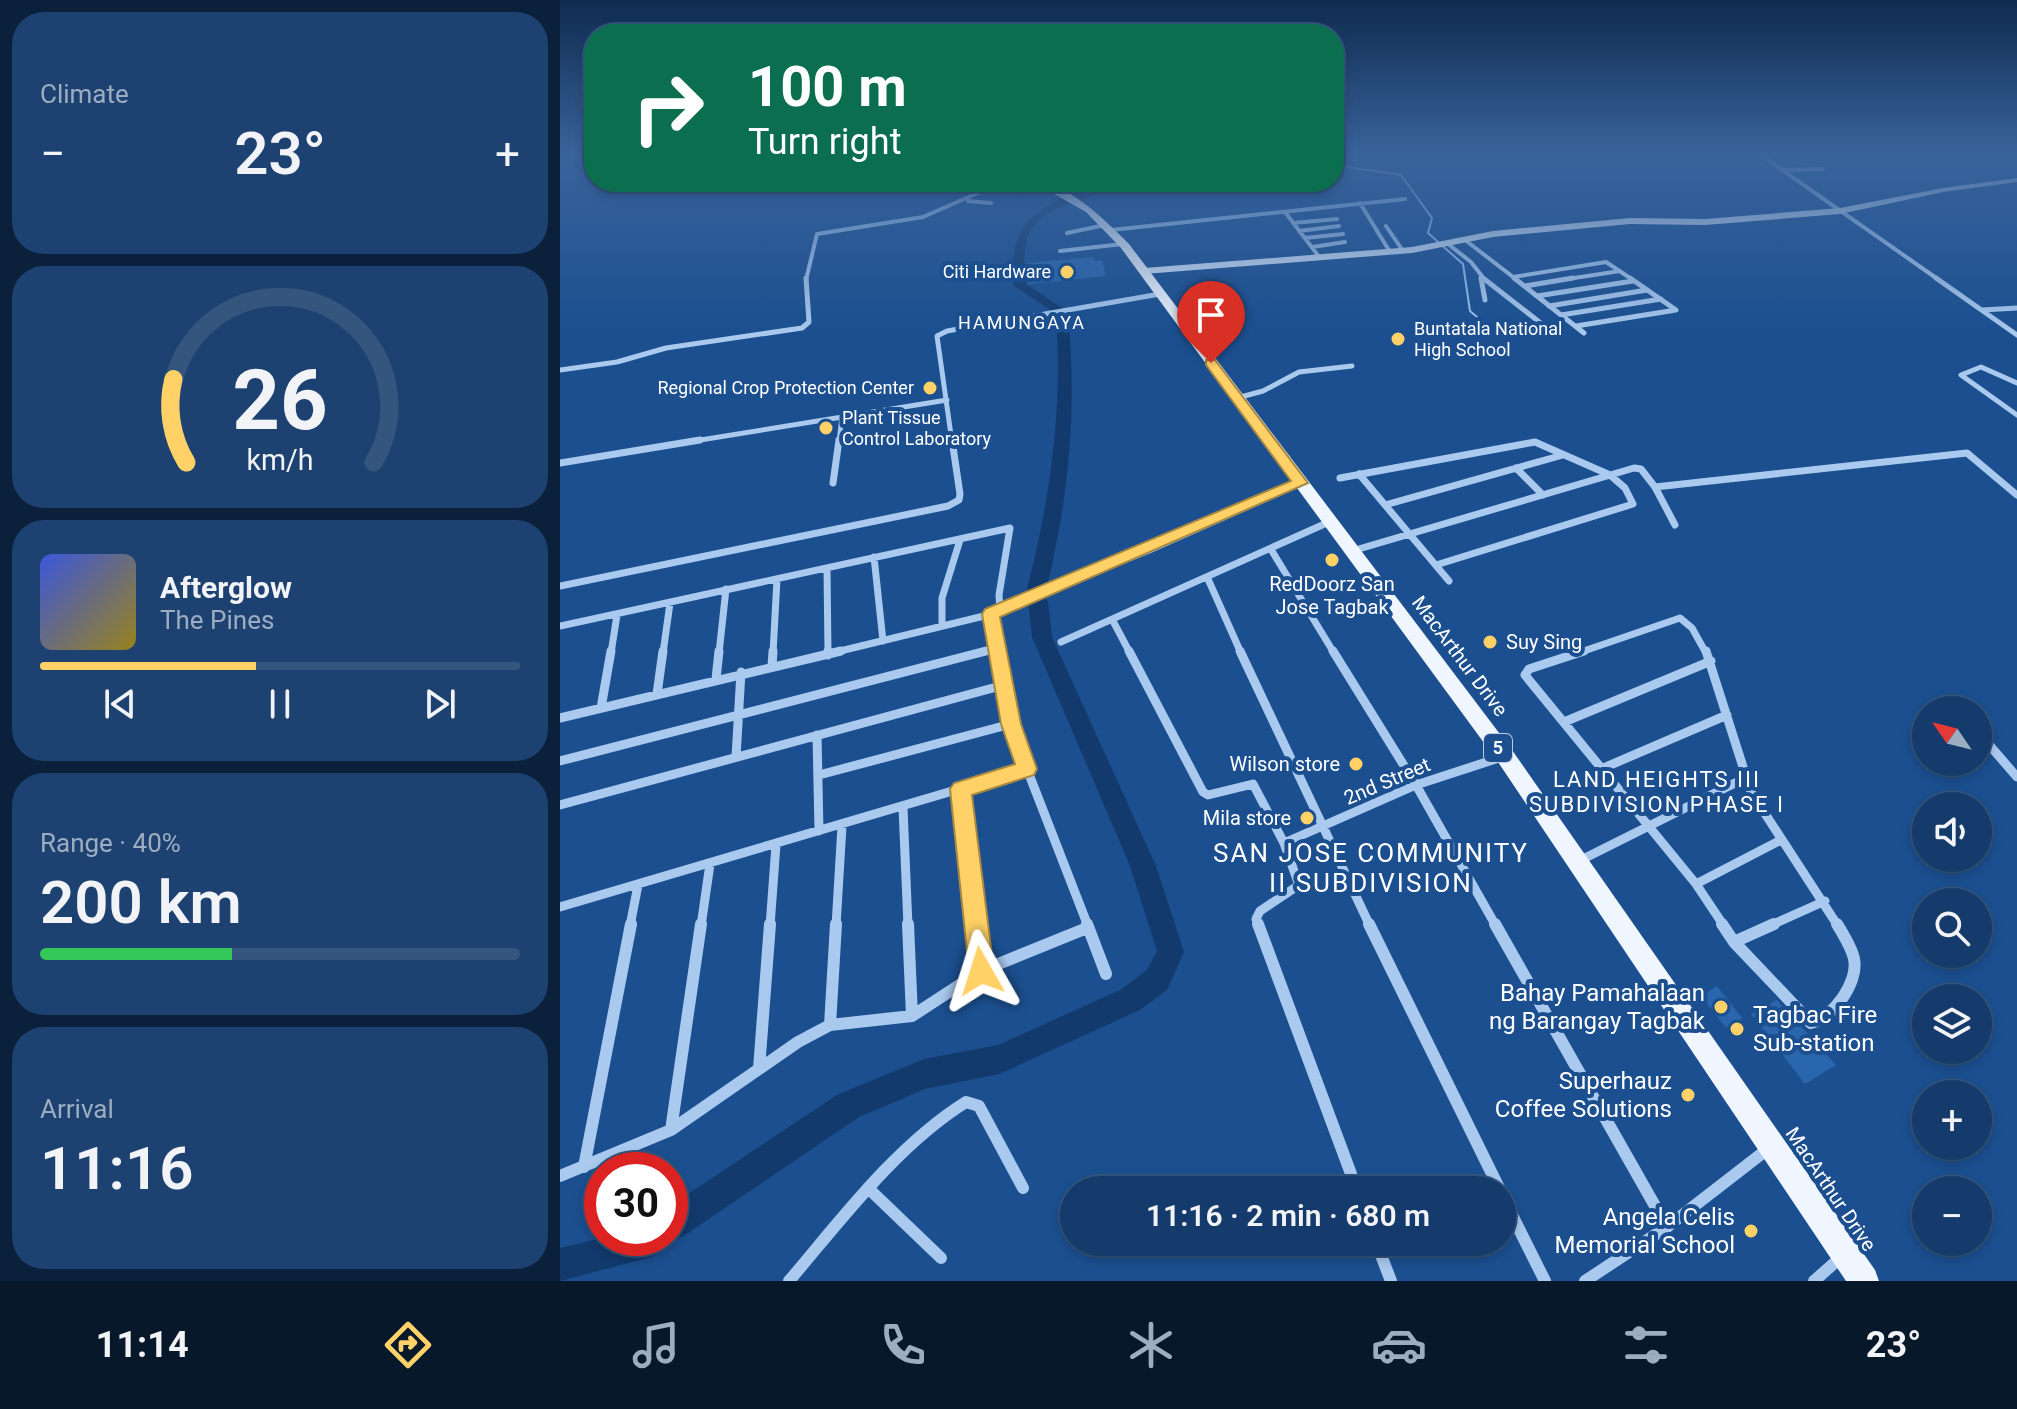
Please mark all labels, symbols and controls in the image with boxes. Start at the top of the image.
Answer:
text: 100 m [748,54,907,120]
icon: right [616,56,720,160]
text: Climate [40,79,129,109]
text: 23° [234,118,326,189]
text: Turn right [748,121,901,163]
text: − [40,128,65,180]
text: + [495,128,520,180]
place label: Citi Hardware [943,261,1051,282]
marker: Citi Hardware [1058,263,1076,281]
pin [1177,281,1245,363]
icon: arrive [1189,293,1233,337]
district label: HAMUNGAYA [958,312,1086,333]
place label: Buntatala National High School [1414,318,1562,360]
marker: Buntatala National High School [1389,330,1407,348]
text: 26 [232,351,328,448]
place label: Regional Crop Protection Center [657,377,914,398]
marker: Regional Crop Protection Center [921,379,939,397]
place label: Plant Tissue Control Laboratory [842,407,991,449]
marker: Plant Tissue Control Laboratory [817,419,835,437]
text: km/h [246,443,314,477]
marker: RedDoorz San Jose Tagbak [1323,551,1341,569]
text: Afterglow [160,570,292,605]
place label: RedDoorz San Jose Tagbak [1269,572,1395,619]
street label: MacArthur Drive [1407,591,1513,721]
text: The Pines [160,605,274,635]
place label: Suy Sing [1506,630,1582,654]
marker: Suy Sing [1481,633,1499,651]
icon: previous [98,682,142,726]
icon: pause [258,682,302,726]
icon: next [418,682,462,726]
north arrow [1912,696,1992,776]
map controls [1912,696,1992,1256]
road number: 5 [1484,734,1512,762]
place label: Wilson store [1230,752,1340,776]
street label: 2nd Street [1340,752,1434,810]
marker: Wilson store [1347,755,1365,773]
district label: LAND HEIGHTS III SUBDIVISION PHASE I [1529,767,1785,817]
button: sound [1912,792,1992,872]
place label: Mila store [1203,806,1291,830]
marker: Mila store [1298,809,1316,827]
text: Range · 40% [40,828,181,858]
district label: SAN JOSE COMMUNITY II SUBDIVISION [1213,838,1529,898]
text: 200 km [40,867,242,938]
button: search [1912,888,1992,968]
position arrow [939,929,1023,1013]
place label: Bahay Pamahalaan ng Barangay Tagbak [1489,979,1706,1035]
button: layers [1912,984,1992,1064]
marker: Bahay Pamahalaan ng Barangay Tagbak [1712,998,1730,1016]
place label: Tagbac Fire Sub-station [1753,1001,1877,1057]
marker: Tagbac Fire Sub-station [1728,1020,1746,1038]
place label: Superhauz Coffee Solutions [1495,1067,1672,1123]
button: + [1912,1080,1992,1160]
marker: Superhauz Coffee Solutions [1679,1086,1697,1104]
text: Arrival [40,1094,114,1124]
street label: MacArthur Drive [1781,1122,1881,1256]
text: 11:16 [40,1133,193,1204]
speed limit sign: 30 [584,1152,688,1256]
button: − [1912,1176,1992,1256]
text: 11:16 · 2 min · 680 m [1146,1198,1430,1233]
place label: Angela Celis Memorial School [1555,1203,1735,1259]
marker: Angela Celis Memorial School [1742,1222,1760,1240]
icon: directions [380,1317,436,1373]
icon: music [628,1317,684,1373]
icon: phone [875,1317,931,1373]
icon: climate [1123,1317,1179,1373]
icon: car [1371,1317,1427,1373]
icon: filters [1618,1317,1674,1373]
text: 11:14 [96,1324,189,1366]
text: 23° [1866,1324,1921,1366]

